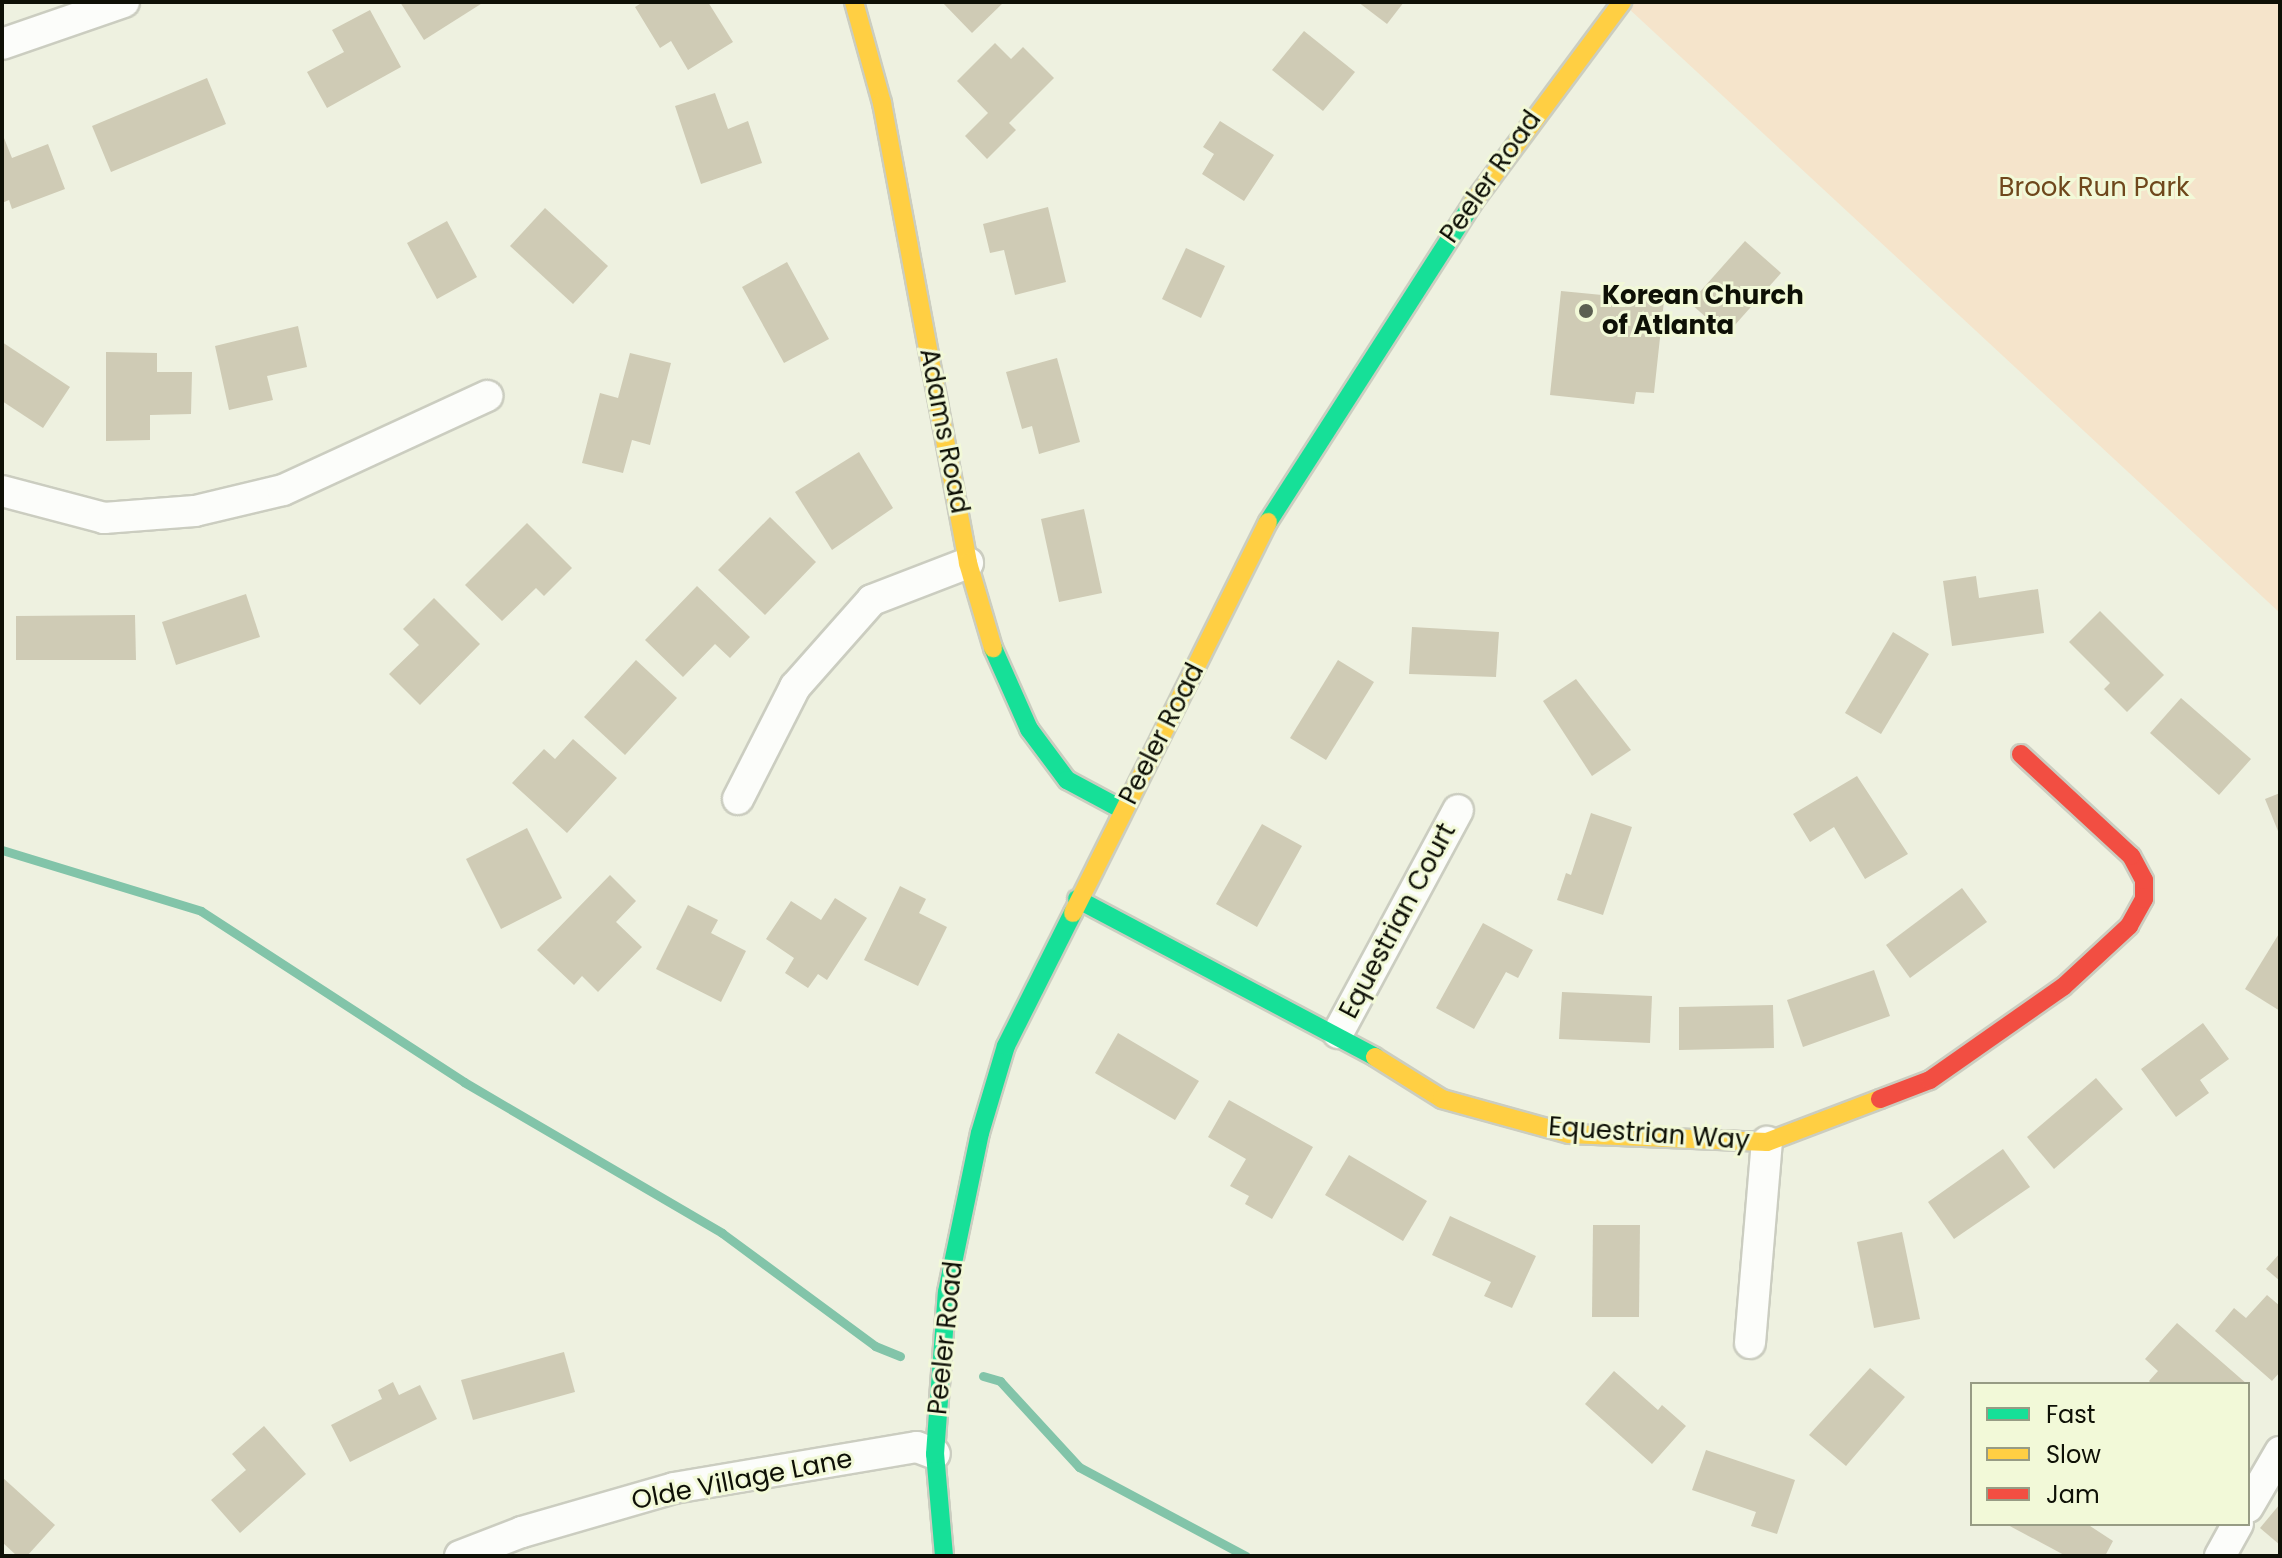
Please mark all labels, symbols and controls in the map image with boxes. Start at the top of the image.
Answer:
street label: Peeler Road [1434,105,1548,249]
park label: Brook Run Park [1999,172,2189,204]
place label: Korean Church of Atlanta [1602,280,1804,342]
marker: Korean Church of Atlanta [1577,302,1595,320]
street label: Adams Road [913,346,975,516]
street label: Peeler Road [1113,658,1211,810]
street label: Equestrian Court [1333,818,1463,1024]
street label: Equestrian Way [1547,1111,1751,1157]
street label: Peeler Road [922,1260,970,1416]
legend [1970,1382,2250,1526]
text: Fast [2046,1398,2096,1431]
text: Slow [2046,1438,2101,1471]
street label: Olde Village Lane [629,1443,855,1517]
text: Jam [2046,1478,2100,1511]

